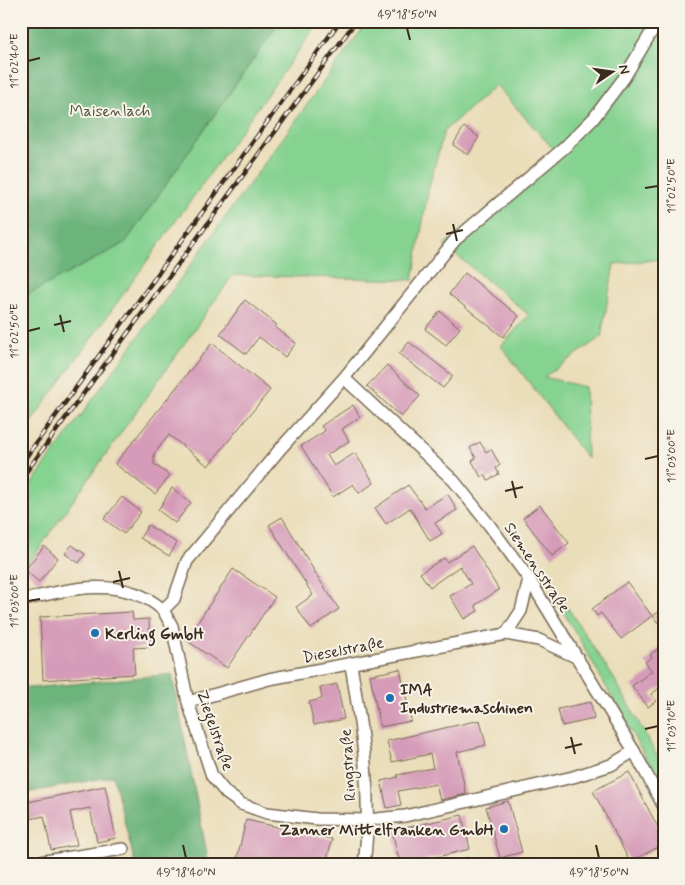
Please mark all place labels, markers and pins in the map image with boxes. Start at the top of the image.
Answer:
place label: Kerling GmbH [105,624,204,647]
marker: Kerling GmbH [89,627,101,639]
place label: IMA Industriemaschinen [400,680,533,719]
marker: IMA Industriemaschinen [384,692,396,704]
place label: Zanner Mittelfranken GmbH [279,820,495,841]
marker: Zanner Mittelfranken GmbH [498,823,510,835]

